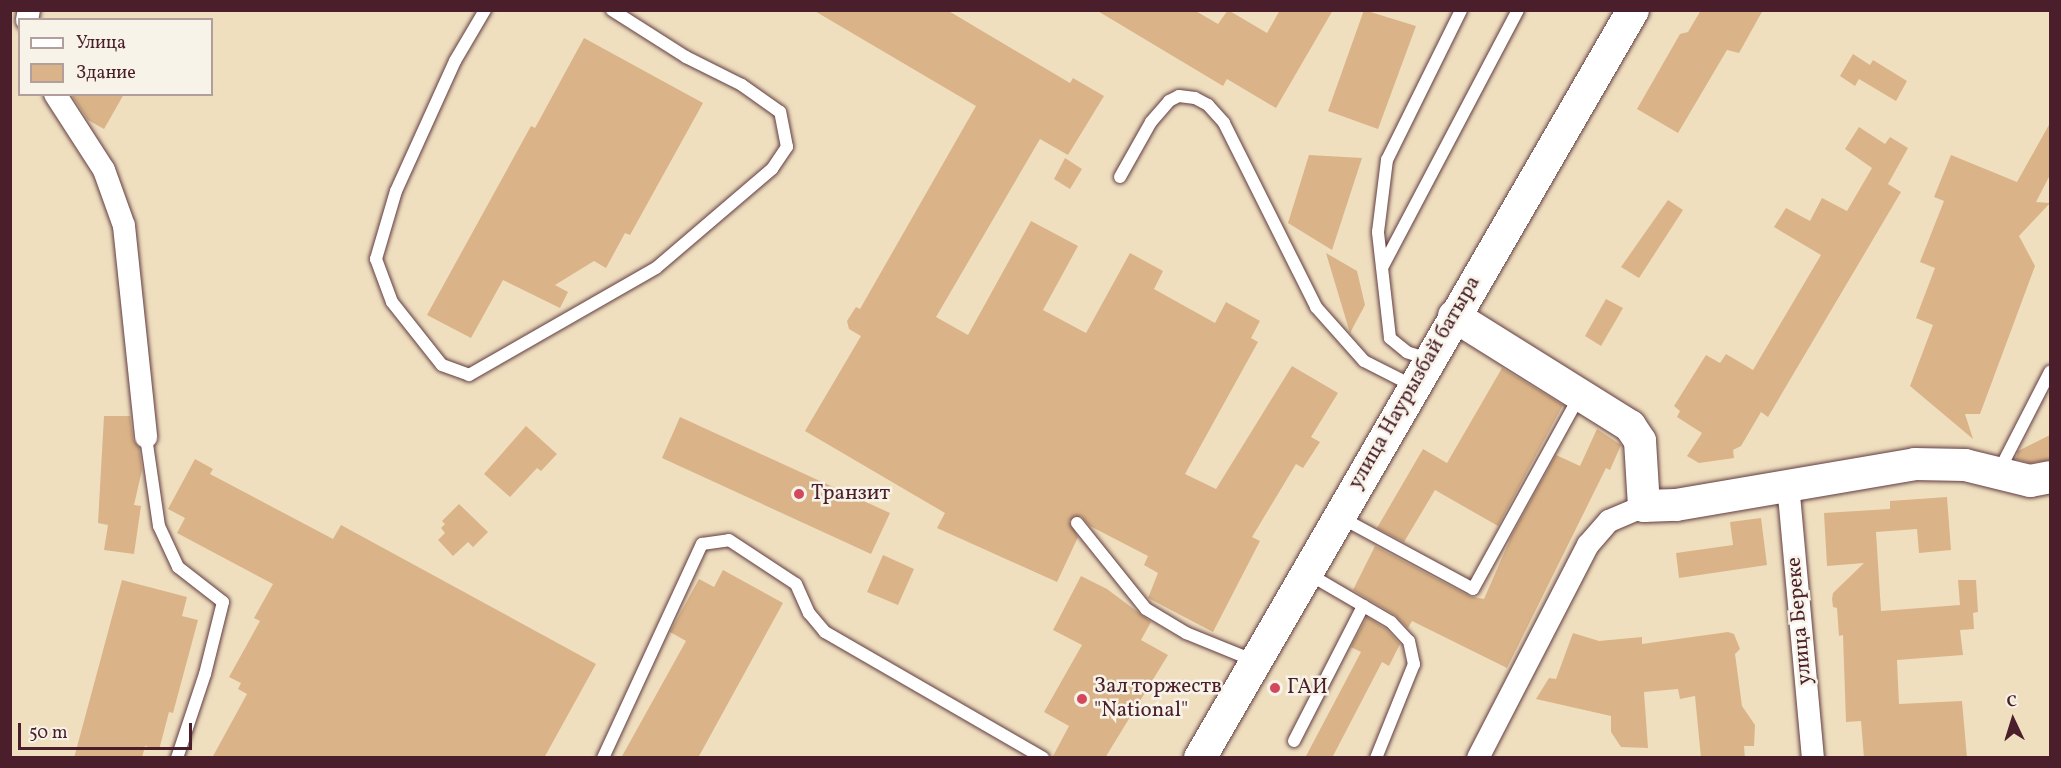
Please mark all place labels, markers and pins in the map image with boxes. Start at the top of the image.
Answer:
place label: Транзит [811,481,890,507]
marker: Транзит [792,487,806,501]
place label: Зал торжеств "National" [1094,674,1222,724]
place label: ГАИ [1287,675,1328,701]
marker: ГАИ [1268,681,1282,695]
marker: Зал торжеств "National" [1075,692,1089,706]

